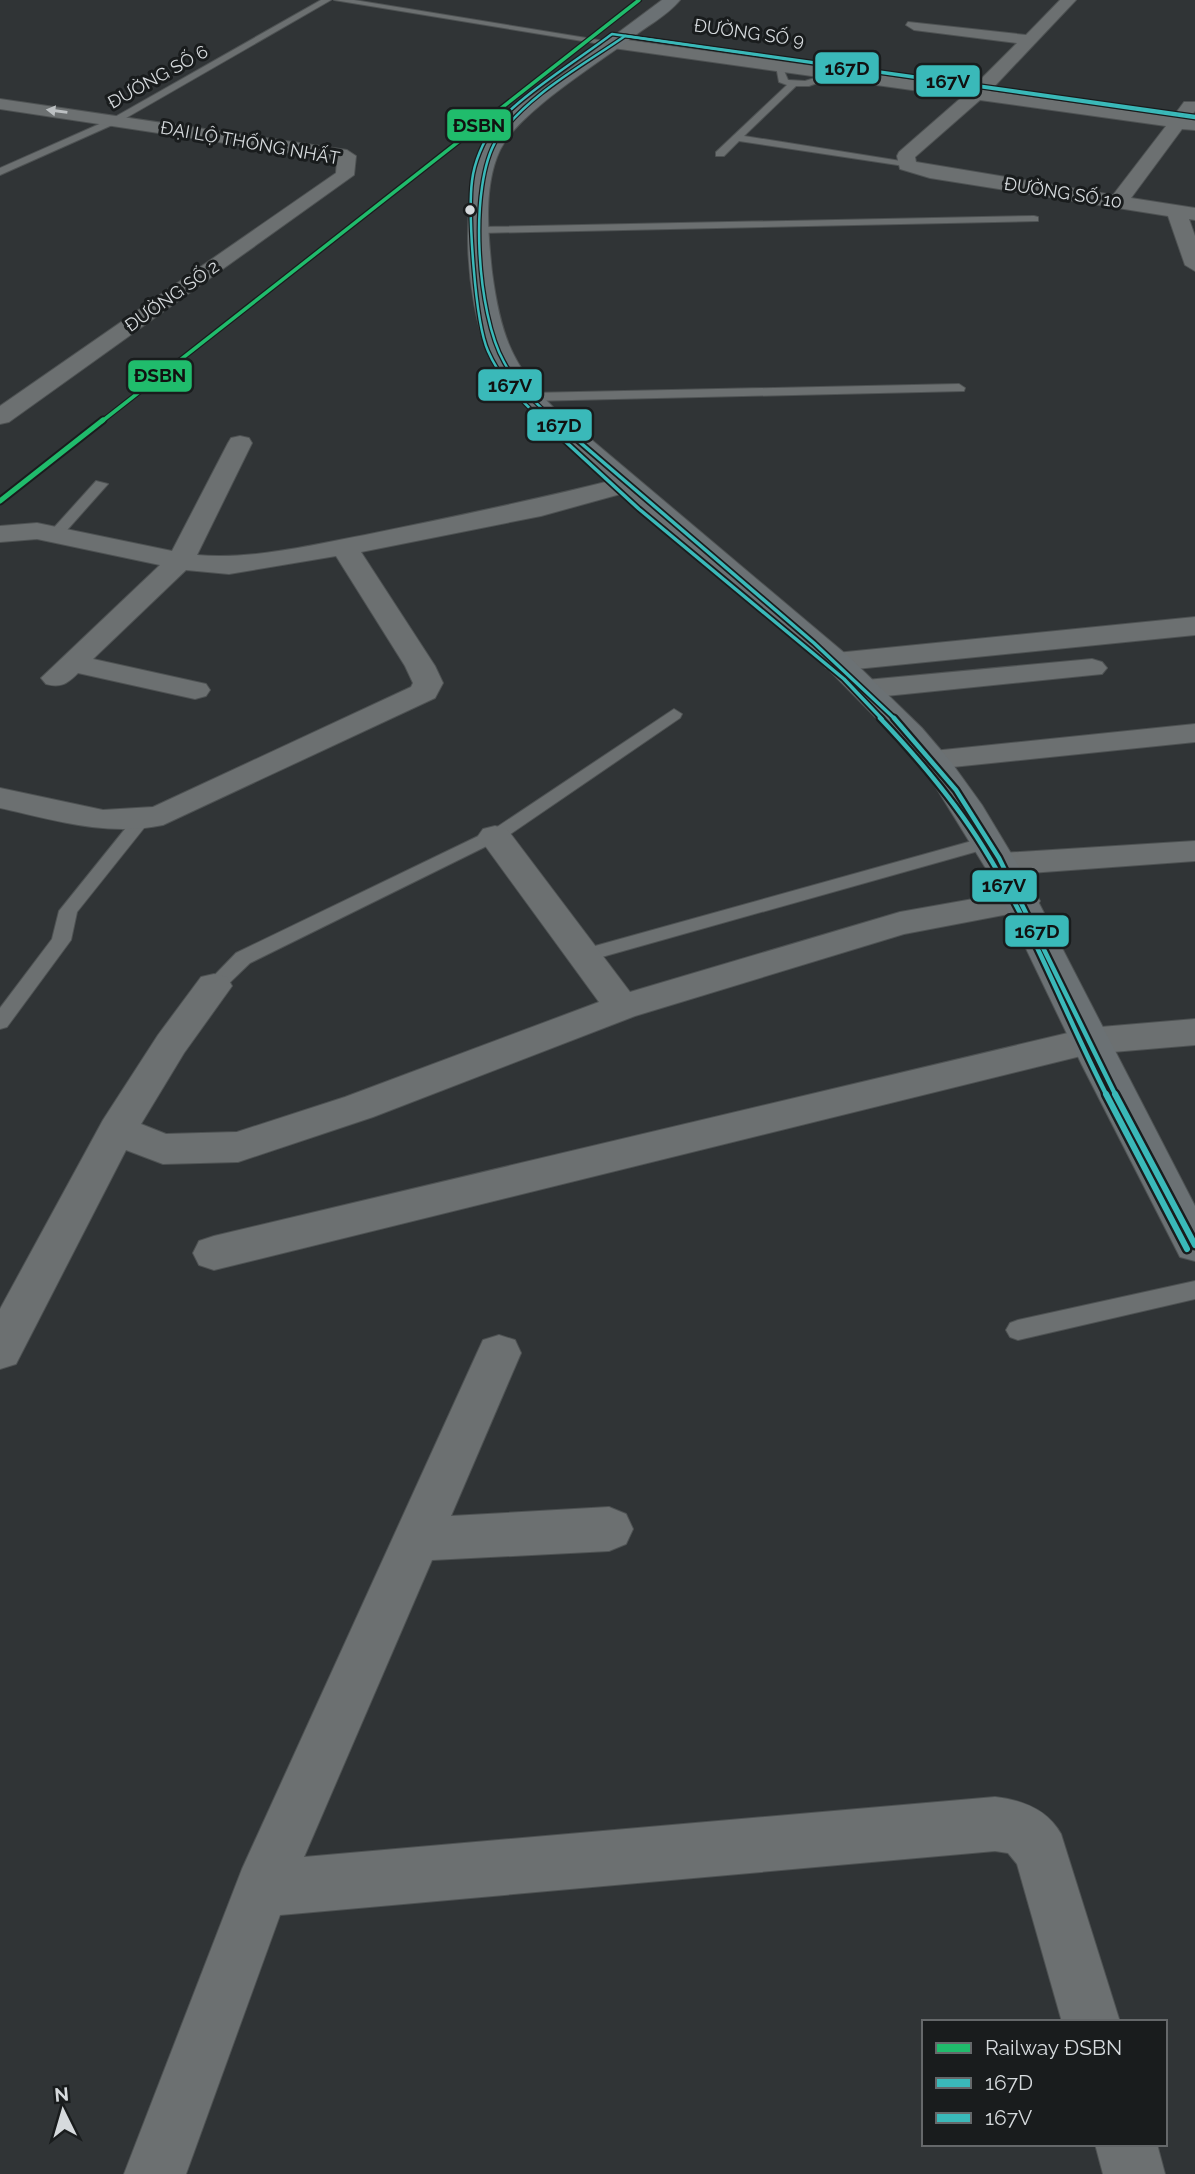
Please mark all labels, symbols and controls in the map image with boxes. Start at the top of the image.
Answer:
street label: ĐƯỜNG SỐ 9 [693,12,806,51]
street label: ĐƯỜNG SỐ 6 [103,39,212,113]
line badge: 167D [814,51,880,85]
text: 167D [824,57,870,79]
line badge: 167V [915,64,981,98]
text: 167V [926,70,970,92]
one-way arrow [45,106,67,117]
line badge: ĐSBN [446,108,512,142]
street label: ĐẠI LỘ THỐNG NHẤT [159,114,342,169]
text: ĐSBN [453,114,505,136]
street label: ĐƯỜNG SỐ 10 [1003,171,1124,212]
unlabelled marker [463,203,477,217]
street label: ĐƯỜNG SỐ 2 [120,254,223,336]
line badge: ĐSBN [127,359,193,393]
text: ĐSBN [134,364,186,386]
line badge: 167V [477,368,543,402]
text: 167V [488,374,532,396]
line badge: 167D [526,408,593,442]
text: 167D [536,414,582,436]
line badge: 167V [971,869,1038,903]
text: 167V [982,874,1026,896]
line badge: 167D [1004,914,1070,948]
text: 167D [1014,920,1060,942]
legend [922,2020,1167,2146]
text: Railway ĐSBN [985,2035,1122,2060]
text: 167D [985,2070,1033,2095]
north arrow [28,2076,98,2146]
text: N [53,2082,70,2106]
text: 167V [985,2105,1032,2130]

